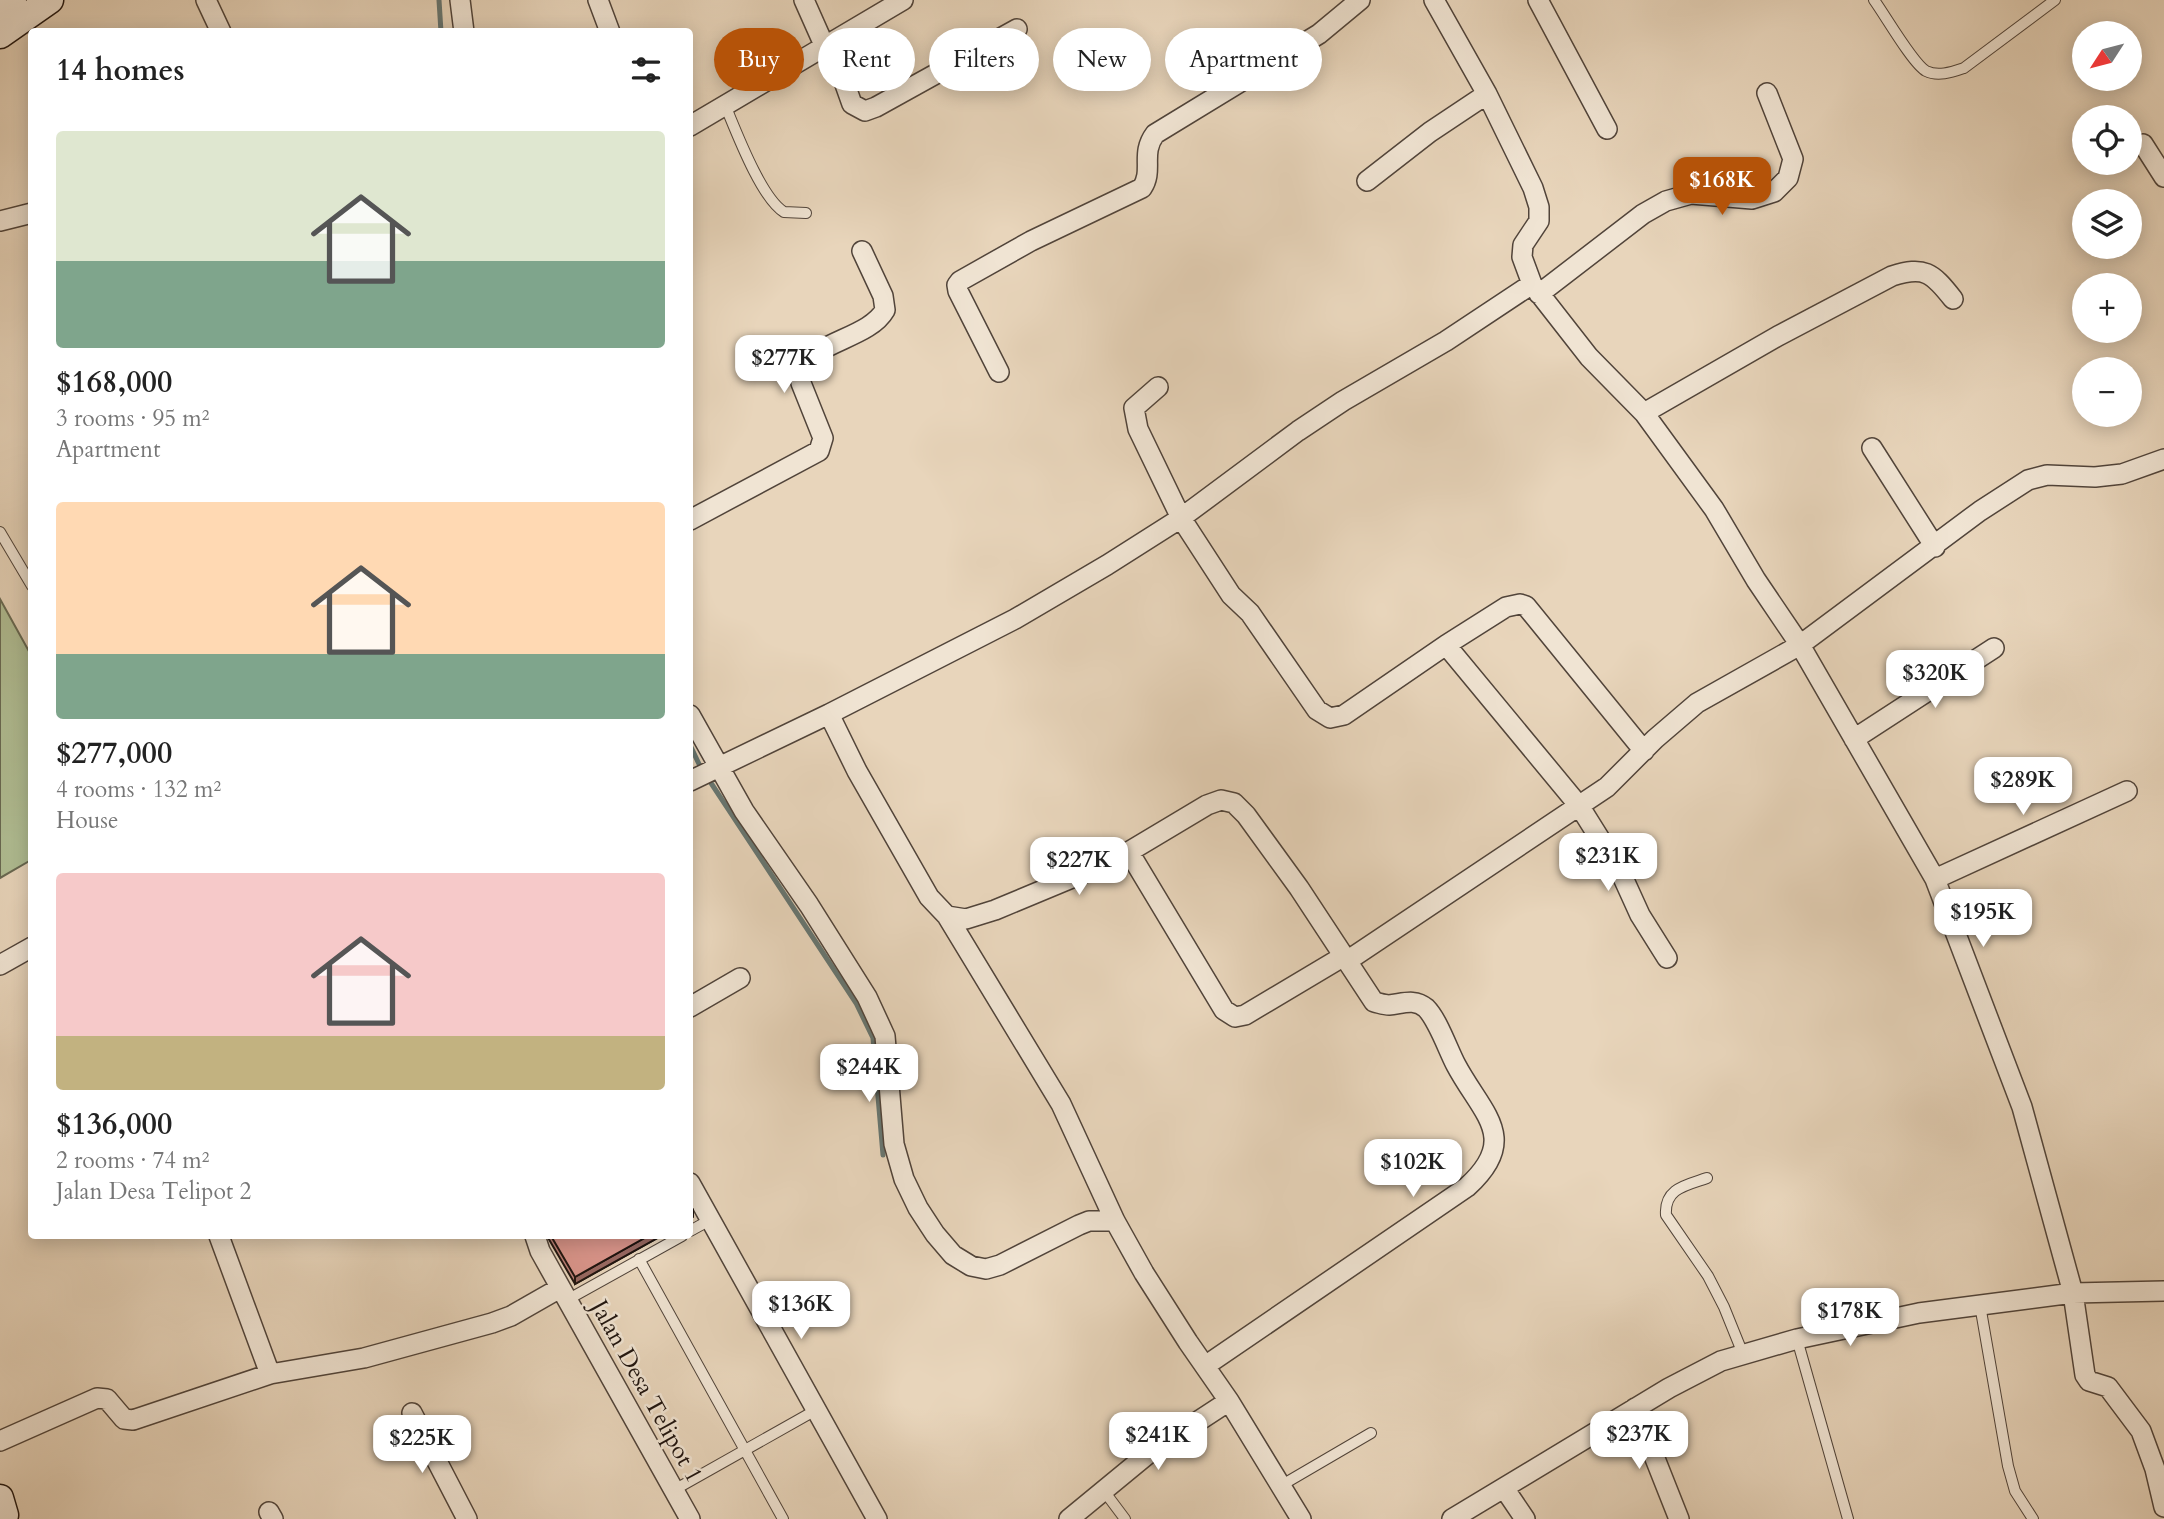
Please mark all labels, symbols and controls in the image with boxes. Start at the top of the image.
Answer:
north arrow [2072,21,2142,91]
map controls [2072,21,2142,427]
chip: Buy [714,28,804,91]
chip: Rent [818,28,915,91]
chip: Filters [929,28,1039,91]
chip: New [1053,28,1151,91]
chip: Apartment [1165,28,1322,91]
text: 14 homes [56,50,185,91]
icon: filters [627,51,665,89]
button: locate [2072,105,2142,175]
pin: $168K [1673,158,1771,217]
text: $168K [1689,164,1755,195]
icon: home [298,176,424,302]
button: layers [2072,189,2142,259]
button: + [2072,273,2142,343]
pin: $277K [735,336,833,395]
text: $277K [751,342,817,373]
button: − [2072,357,2142,427]
text: $168,000 [56,362,172,403]
text: 3 rooms · 95 m² [56,403,209,434]
text: Apartment [56,434,160,465]
icon: home [298,547,424,673]
pin: $320K [1886,650,1984,710]
text: $320K [1902,657,1968,688]
text: $277,000 [56,733,172,774]
pin: $289K [1974,758,2072,817]
text: $289K [1990,764,2056,795]
text: 4 rooms · 132 m² [56,774,221,805]
text: House [56,805,118,836]
pin: $231K [1559,834,1657,893]
pin: $227K [1030,838,1128,897]
text: $231K [1575,840,1641,871]
text: $227K [1046,844,1112,875]
pin: $195K [1934,890,2032,949]
text: $195K [1950,896,2016,927]
icon: home [298,918,424,1044]
pin: $244K [820,1044,918,1104]
text: $244K [836,1051,902,1082]
text: $136,000 [56,1104,172,1145]
pin: $102K [1364,1140,1462,1199]
text: 2 rooms · 74 m² [56,1145,209,1176]
text: $102K [1380,1146,1446,1177]
text: Jalan Desa Telipot 2 [56,1176,251,1207]
pin: $136K [752,1282,850,1341]
text: $136K [768,1288,834,1319]
pin: $178K [1801,1288,1899,1348]
street label: Jalan Desa Telipot 1 [581,1292,710,1488]
text: $178K [1817,1295,1883,1326]
pin: $241K [1109,1412,1207,1472]
pin: $237K [1590,1412,1688,1471]
pin: $225K [373,1416,471,1475]
text: $237K [1606,1418,1672,1449]
text: $241K [1125,1419,1191,1450]
text: $225K [389,1422,455,1453]

